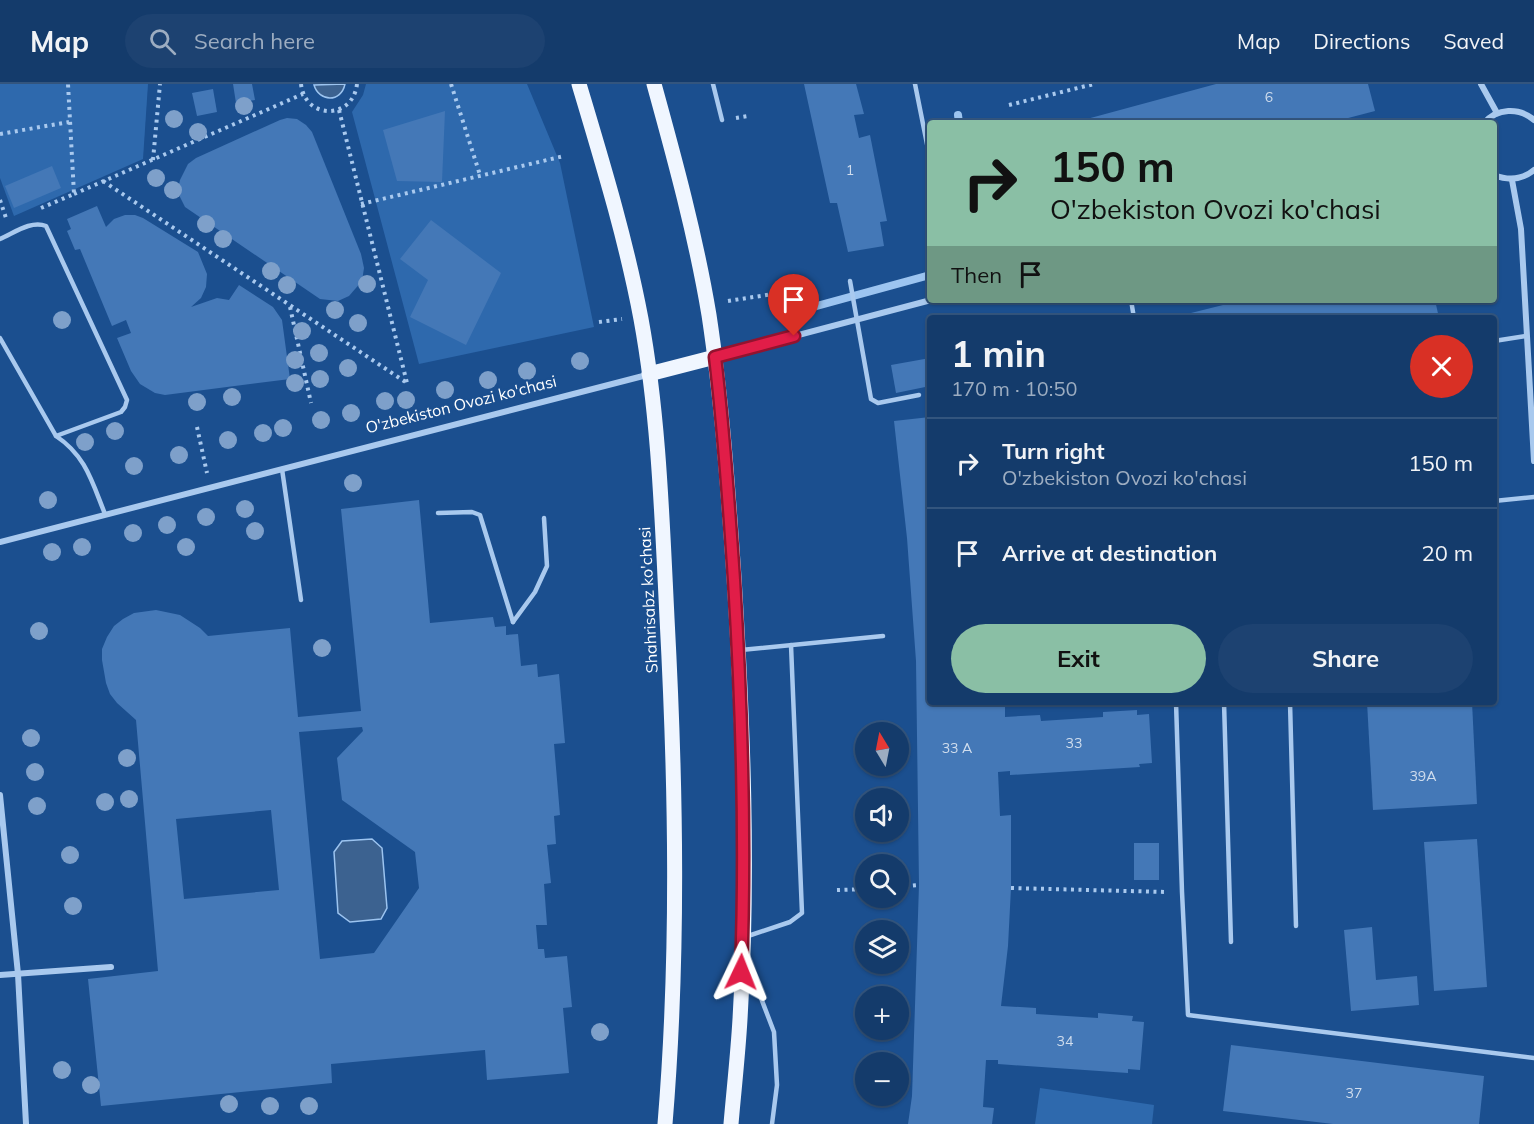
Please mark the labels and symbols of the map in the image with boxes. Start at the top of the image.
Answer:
house number: 6 [1265,88,1273,106]
house number: 1 [846,161,854,179]
pin [768,274,819,336]
street label: O'zbekiston Ovozi ko'chasi [363,371,559,437]
street label: Shahrisabz ko'chasi [634,526,662,674]
north arrow [855,722,909,776]
house number: 33 [1066,734,1082,752]
house number: 33 А [942,739,973,757]
house number: 39A [1409,767,1437,785]
position arrow [709,940,773,1004]
house number: 34 [1057,1032,1074,1050]
house number: 37 [1346,1084,1362,1102]

